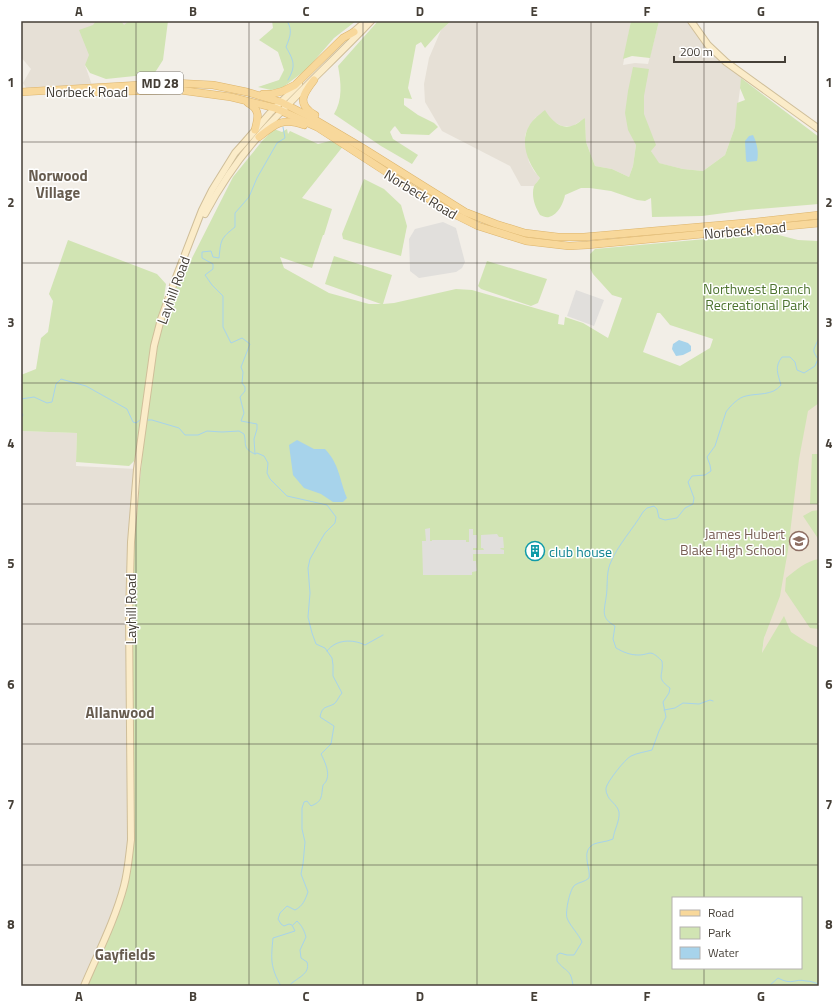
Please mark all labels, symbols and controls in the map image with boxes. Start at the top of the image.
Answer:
text: A [75,1,83,21]
text: B [189,1,197,21]
text: C [302,1,310,21]
text: D [416,1,424,21]
text: E [530,1,538,21]
text: F [644,1,651,21]
text: G [757,1,765,21]
scale bar [674,38,785,64]
text: 200 m [680,42,713,61]
text: 1 [7,72,15,92]
road number: MD 28 [137,72,183,94]
text: 1 [825,72,833,92]
street label: Norbeck Road [46,81,128,102]
district label: Norwood Village [28,164,88,204]
street label: Norbeck Road [380,164,462,224]
text: 2 [7,192,15,212]
text: 2 [825,192,833,212]
street label: Norbeck Road [703,216,787,244]
street label: Layhill Road [151,253,195,327]
park label: Northwest Branch Recreational Park [703,278,811,315]
text: 3 [7,312,15,332]
text: 3 [825,312,833,332]
text: 4 [7,433,15,453]
text: 4 [825,433,833,453]
place label: James Hubert Blake High School [680,523,785,560]
school or university icon: James Hubert Blake High School [788,530,810,552]
building icon: club house [524,540,546,562]
place label: club house [549,541,612,562]
text: 5 [7,553,15,573]
text: 5 [825,553,833,573]
street label: Layhill Road [120,574,141,644]
text: 6 [7,674,15,694]
text: 6 [825,674,833,694]
district label: Allanwood [86,701,154,724]
text: 7 [7,794,15,814]
text: 7 [825,794,833,814]
legend [672,897,802,969]
text: Road [708,903,734,922]
text: 8 [7,914,15,934]
text: 8 [825,914,833,934]
text: Park [708,923,731,942]
district label: Gayfields [95,943,155,966]
text: Water [708,943,739,962]
text: A [75,986,83,1006]
text: B [189,986,197,1006]
text: C [302,986,310,1006]
text: D [416,986,424,1006]
text: E [530,986,538,1006]
text: F [644,986,651,1006]
text: G [757,986,765,1006]

